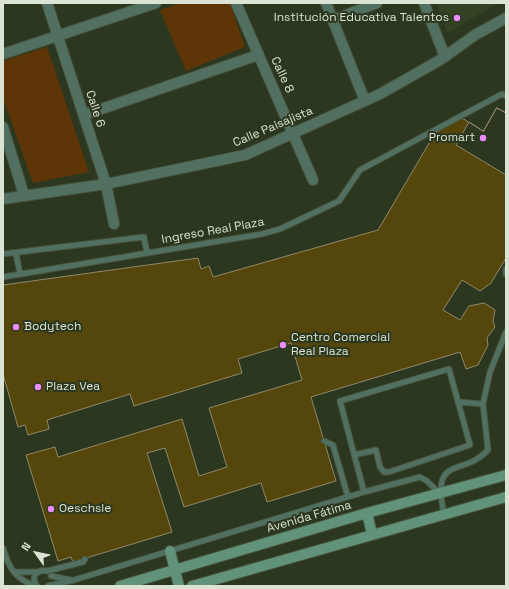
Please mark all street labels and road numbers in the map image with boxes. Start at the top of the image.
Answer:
street label: Calle 8 [267,55,297,95]
street label: Calle 6 [82,89,108,129]
street label: Calle Paisajista [231,104,315,150]
street label: Ingreso Real Plaza [161,215,265,247]
street label: Avenida Fátima [265,498,353,536]

